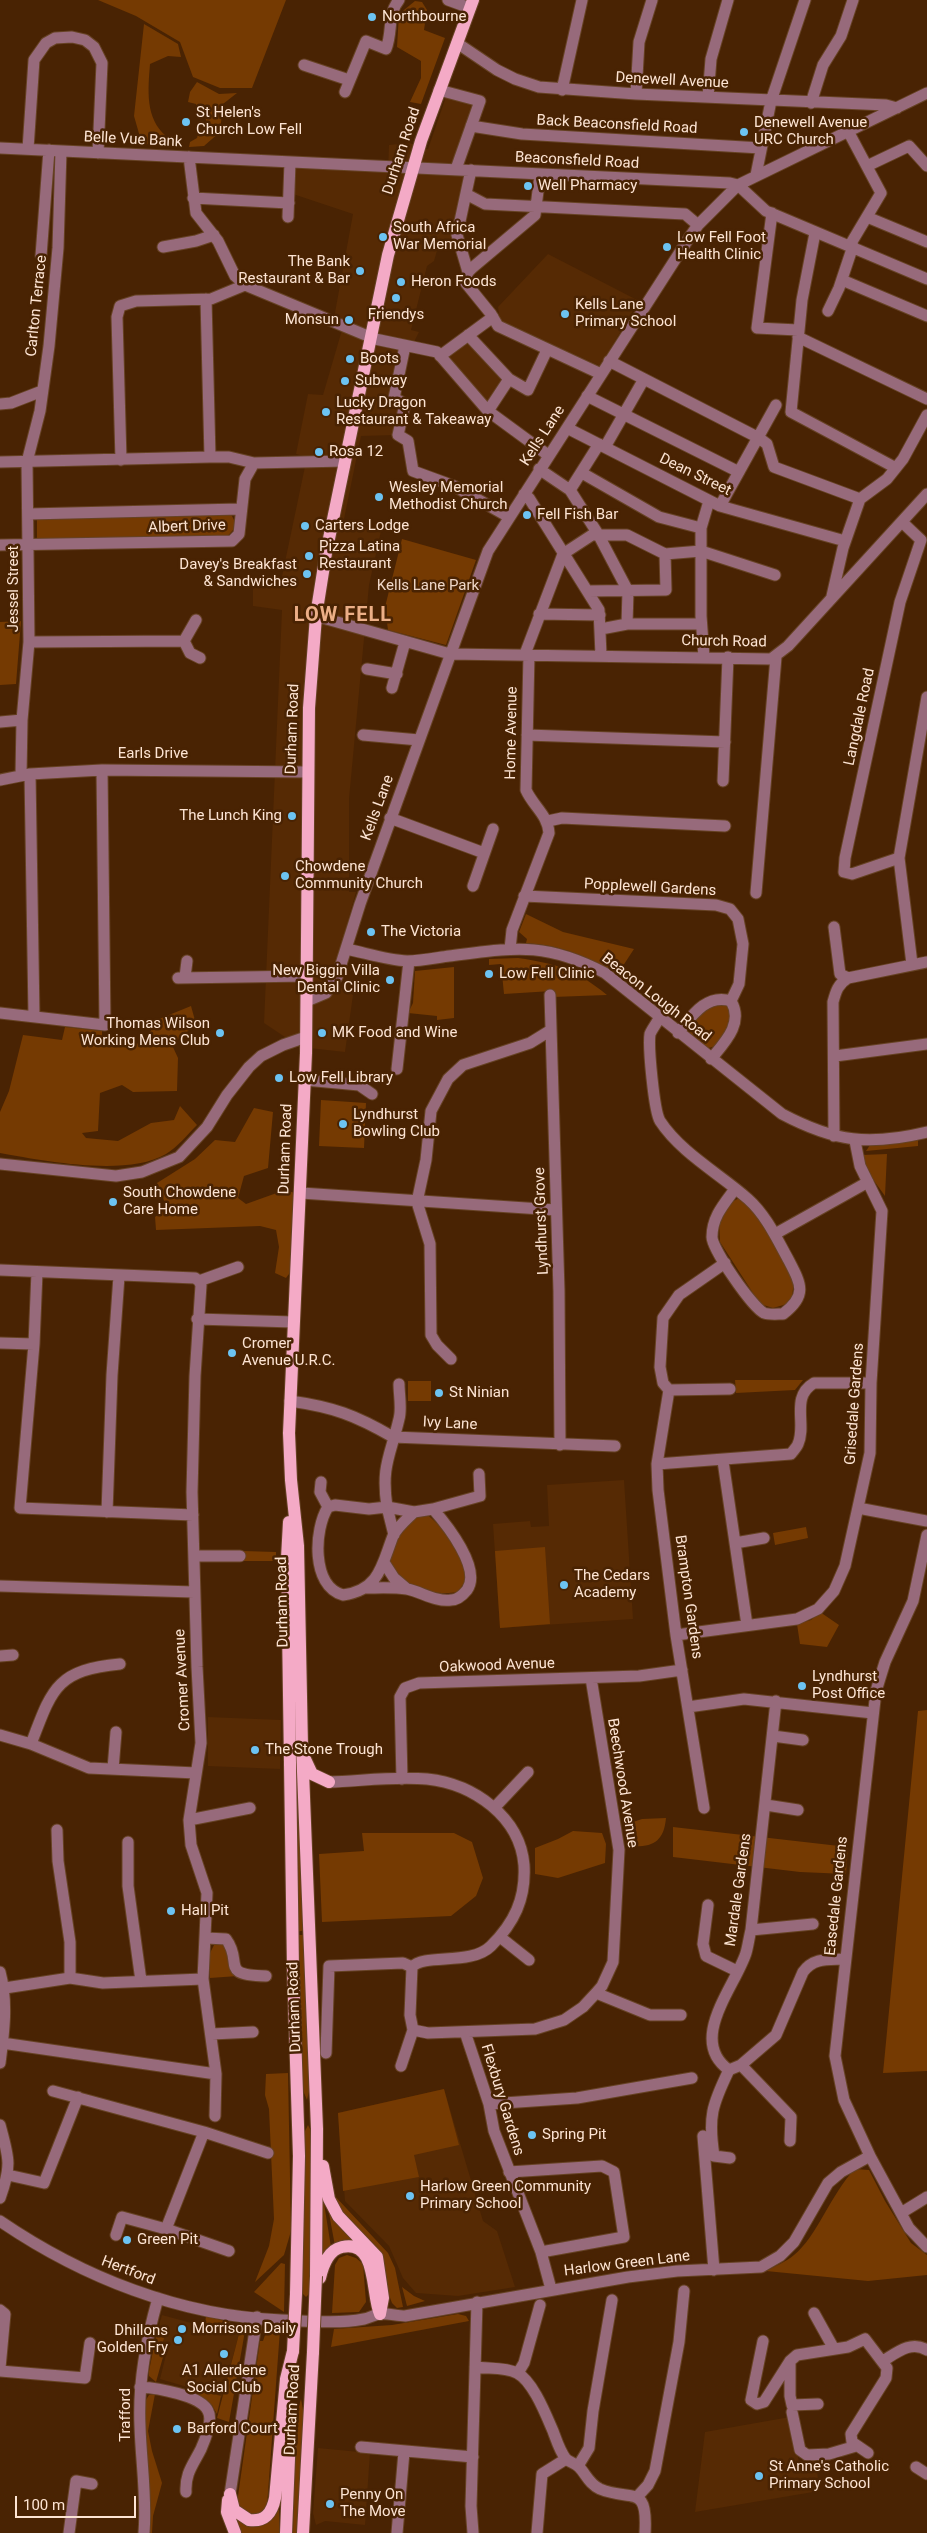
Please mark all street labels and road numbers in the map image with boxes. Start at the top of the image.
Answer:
street label: Denewell Avenue [615,69,729,93]
street label: Durham Road [379,105,425,197]
street label: Back Beaconsfield Road [536,112,698,138]
street label: Belle Vue Bank [83,128,183,152]
street label: Beaconsfield Road [514,149,640,173]
street label: Carlton Terrace [23,254,51,358]
street label: Kells Lane [517,402,569,470]
street label: Dean Street [656,450,734,500]
street label: Albert Drive [148,517,226,537]
street label: Jessel Street [5,546,23,632]
street label: Church Road [681,632,767,652]
street label: Langdale Road [841,667,879,767]
street label: Durham Road [282,683,304,775]
street label: Home Avenue [502,686,522,780]
street label: Earls Drive [118,745,188,763]
street label: Kells Lane [358,773,398,843]
street label: Popplewell Gardens [583,876,717,900]
street label: Beacon Lough Road [598,950,714,1046]
street label: Durham Road [275,1103,297,1195]
street label: Lyndhurst Grove [531,1167,553,1275]
street label: Grisedale Gardens [842,1342,868,1466]
street label: Ivy Lane [422,1414,478,1434]
street label: Brampton Gardens [670,1534,706,1660]
street label: Durham Road [273,1556,293,1648]
street label: Cromer Avenue [171,1628,195,1732]
street label: Oakwood Avenue [439,1655,555,1677]
street label: Beechwood Avenue [603,1717,641,1849]
street label: Mardale Gardens [722,1832,756,1948]
street label: Easedale Gardens [822,1835,852,1957]
street label: Durham Road [284,1961,306,2053]
street label: Flexbury Gardens [476,2042,528,2158]
street label: Harlow Green Lane [563,2247,691,2281]
street label: Hertford [99,2253,157,2289]
street label: Durham Road [282,2364,304,2456]
street label: Trafford [117,2388,135,2442]

